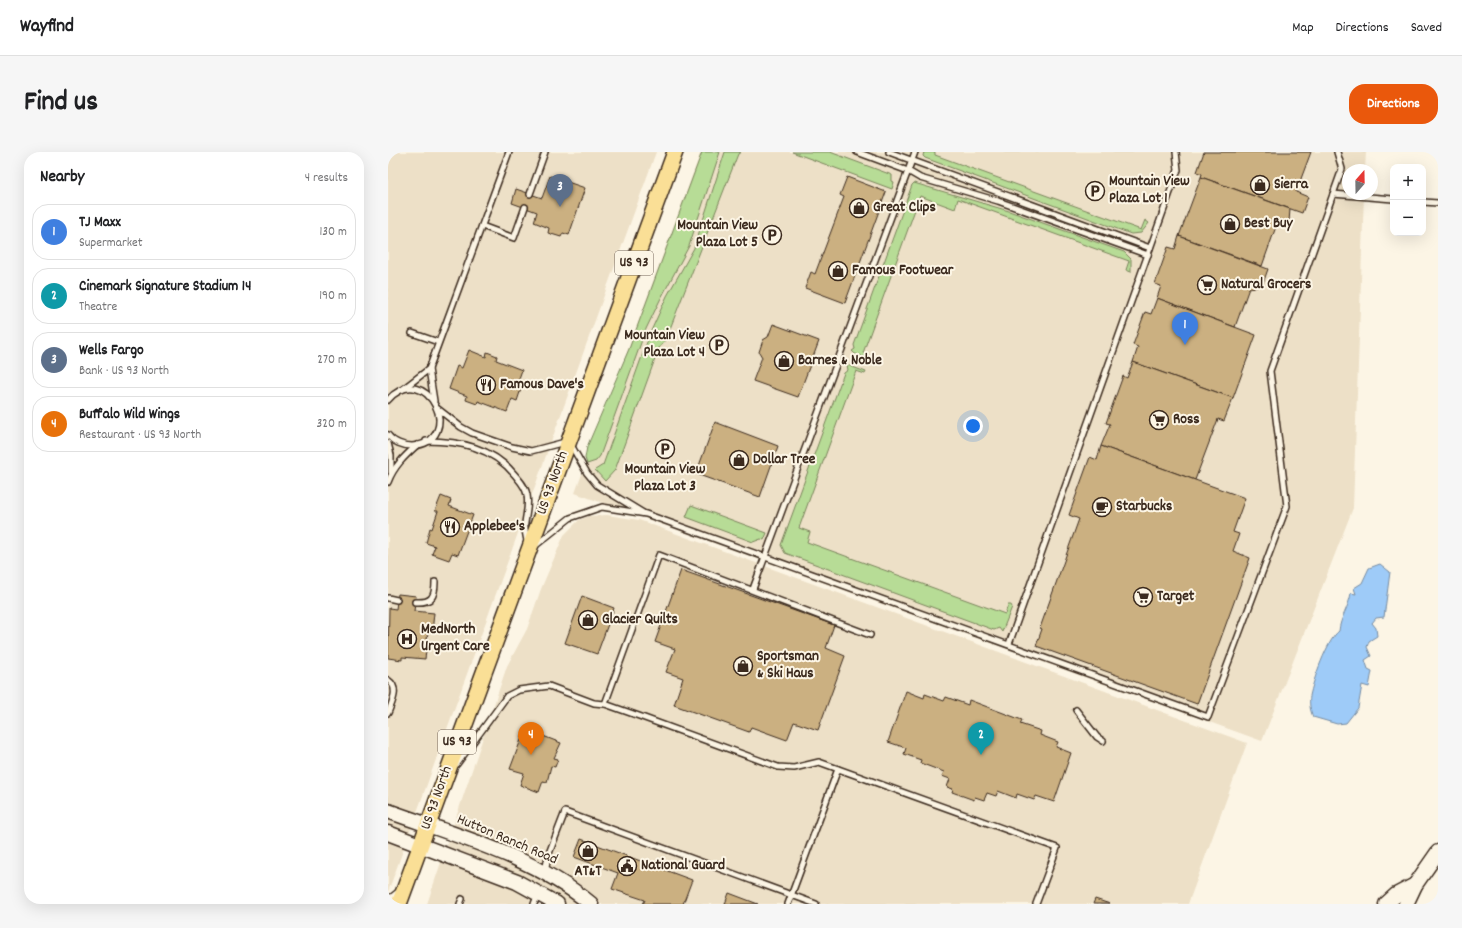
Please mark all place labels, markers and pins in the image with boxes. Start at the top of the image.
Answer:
place label: Mountain View Plaza Lot 1 [1109,171,1190,210]
pin: 3 [547,174,573,207]
shop icon: Sierra [1249,174,1271,196]
place label: Sierra [1274,174,1309,196]
parking icon: Mountain View Plaza Lot 1 [1084,180,1106,202]
shop icon: Great Clips [848,197,870,219]
place label: Great Clips [873,197,936,219]
shop icon: Best Buy [1219,213,1241,235]
place label: Best Buy [1244,213,1294,235]
place label: Mountain View Plaza Lot 5 [677,215,758,254]
parking icon: Mountain View Plaza Lot 5 [761,224,783,246]
shop icon: Famous Footwear [827,260,849,282]
place label: Famous Footwear [852,260,954,282]
supermarket icon: Natural Grocers [1196,274,1218,296]
place label: Natural Grocers [1221,274,1311,296]
pin: 1 [1172,312,1198,345]
place label: Mountain View Plaza Lot 4 [624,325,705,364]
parking icon: Mountain View Plaza Lot 4 [708,334,730,356]
shop icon: Barnes & Noble [773,350,795,372]
place label: Barnes & Noble [798,350,882,372]
restaurant icon: Famous Dave's [475,374,497,396]
place label: Famous Dave's [500,374,584,396]
supermarket icon: Ross [1148,409,1170,431]
place label: Ross [1173,409,1200,431]
parking icon: Mountain View Plaza Lot 3 [654,438,676,460]
shop icon: Dollar Tree [728,449,750,471]
place label: Dollar Tree [753,449,816,471]
place label: Mountain View Plaza Lot 3 [625,459,706,498]
cafe icon: Starbucks [1091,496,1113,518]
place label: Starbucks [1116,496,1172,518]
restaurant icon: Applebee's [439,516,461,538]
place label: Applebee's [464,516,525,538]
supermarket icon: Target [1132,586,1154,608]
place label: Target [1157,586,1195,608]
shop icon: Glacier Quilts [577,609,599,631]
place label: Glacier Quilts [602,609,678,631]
place label: MedNorth Urgent Care [421,619,490,658]
hospital icon: MedNorth Urgent Care [396,628,418,650]
place label: Sportsman & Ski Haus [757,646,819,685]
shop icon: Sportsman & Ski Haus [732,655,754,677]
pin: 4 [518,722,544,755]
pin: 2 [968,722,994,755]
shop icon: AT&T [577,840,599,862]
public building icon: National Guard [616,855,638,877]
place label: National Guard [641,855,725,877]
place label: AT&T [575,861,602,883]

